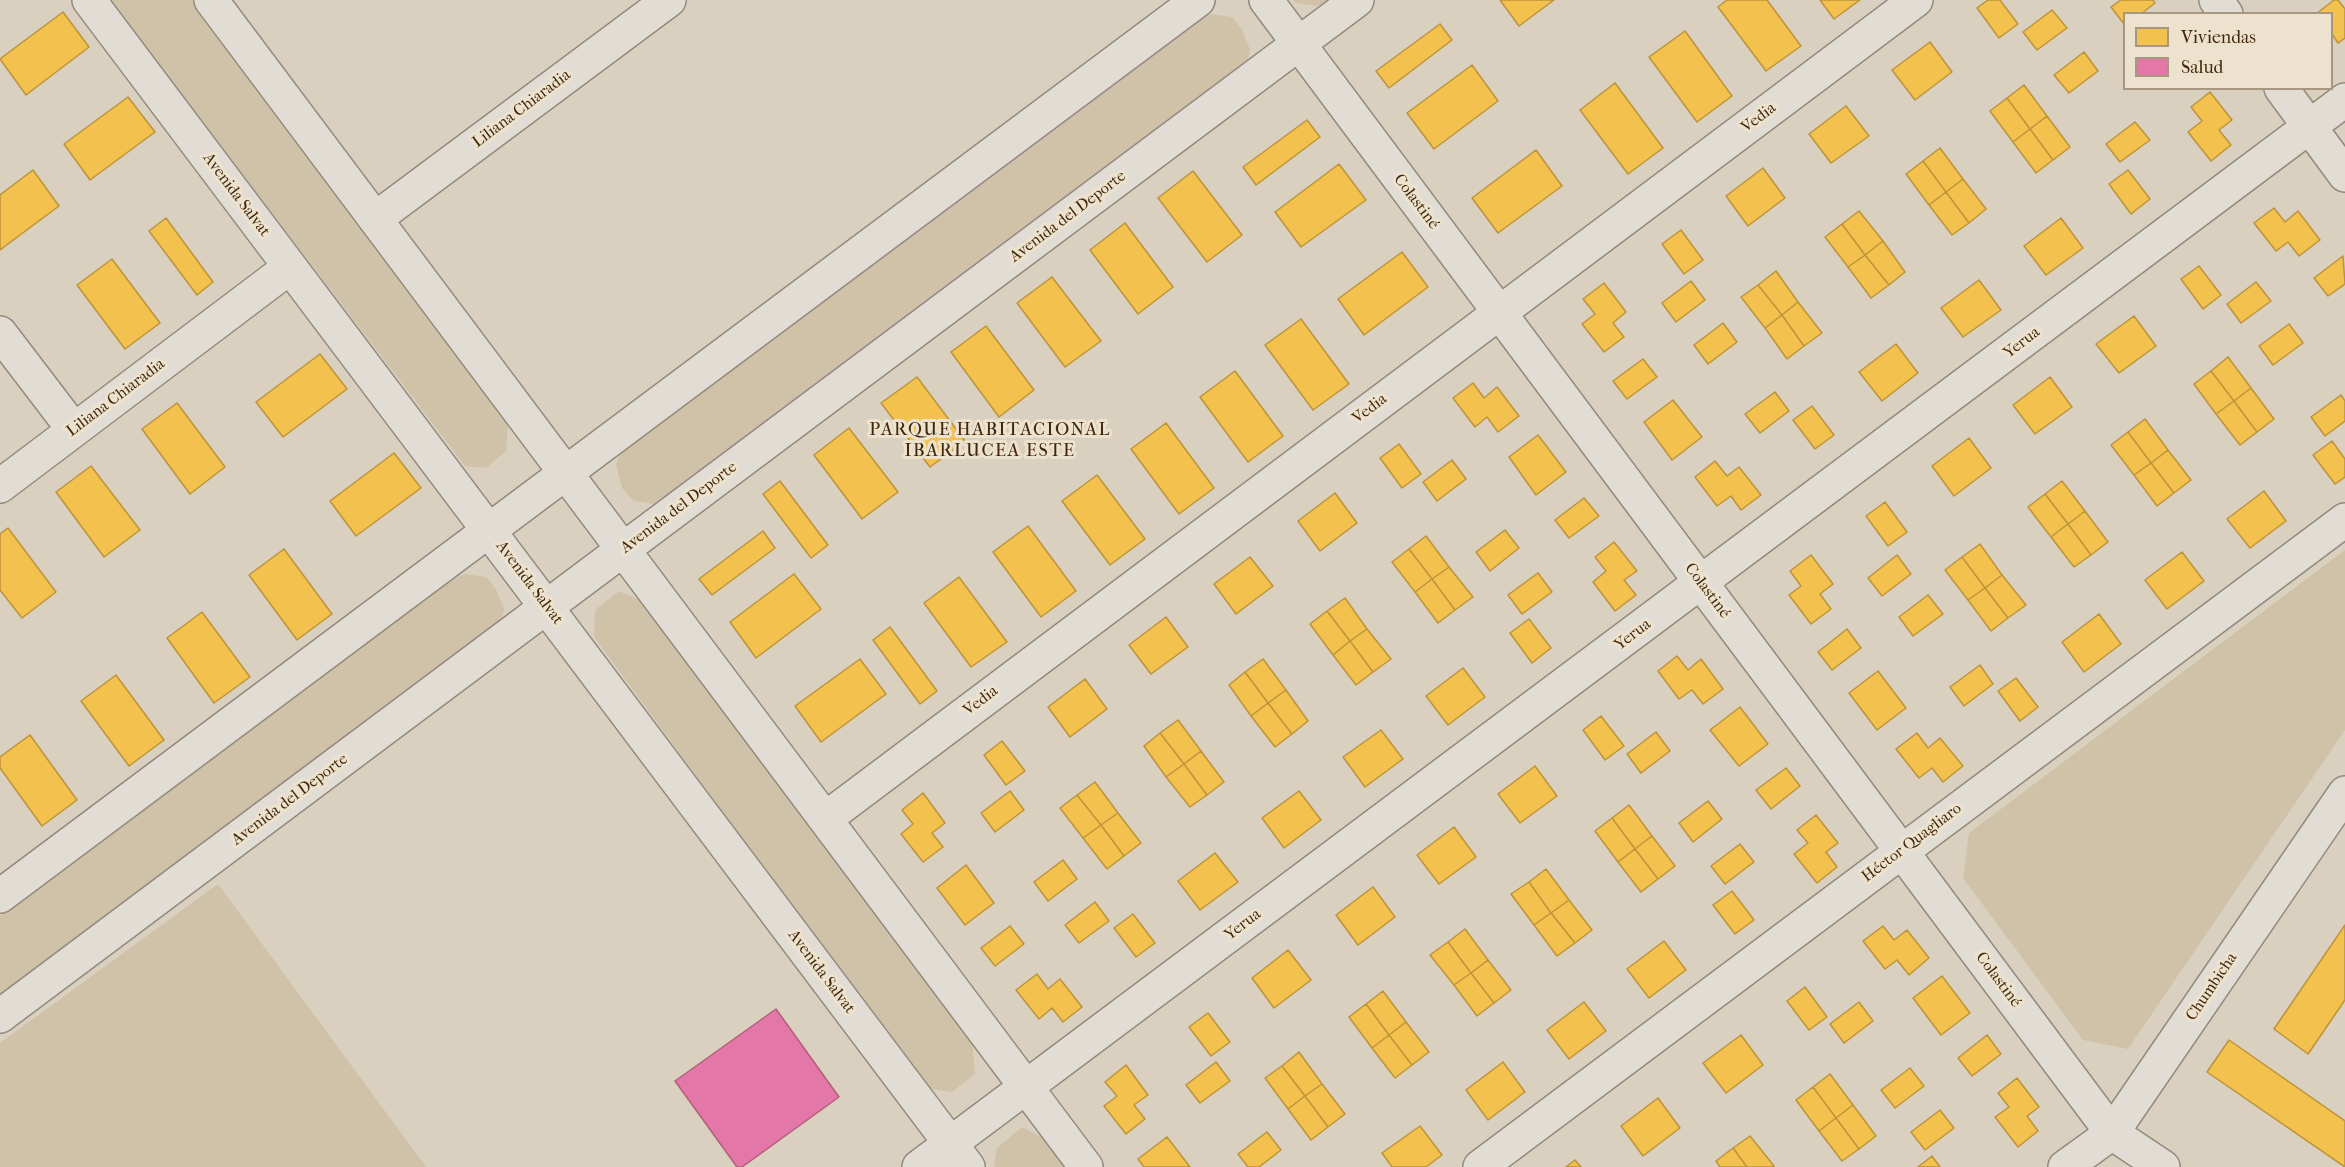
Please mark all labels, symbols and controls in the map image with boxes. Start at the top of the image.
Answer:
legend [2123,12,2333,90]
text: Viviendas [2181,27,2256,48]
text: Salud [2181,57,2223,78]
street label: Liliana Chiaradia [469,66,575,152]
street label: Vedia [1738,99,1780,137]
street label: Avenida Salvat [198,149,274,241]
street label: Avenida del Deporte [1006,167,1130,267]
street label: Colastiné [1389,171,1443,233]
street label: Yerua [2000,323,2044,363]
street label: Liliana Chiaradia [63,355,169,441]
street label: Vedia [1349,390,1391,428]
district label: PARQUE HABITACIONAL IBARLUCEA ESTE [869,420,1111,462]
street label: Avenida del Deporte [617,458,741,558]
street label: Avenida Salvat [491,537,567,629]
street label: Colastiné [1680,560,1734,622]
street label: Yerua [1611,615,1655,655]
street label: Vedia [960,682,1002,720]
street label: Avenida del Deporte [228,750,352,850]
street label: Héctor Quagliaro [1858,799,1966,887]
street label: Yerua [1221,905,1265,945]
street label: Avenida Salvat [783,926,859,1018]
street label: Colastiné [1971,949,2025,1011]
street label: Chumbicha [2182,949,2242,1025]

